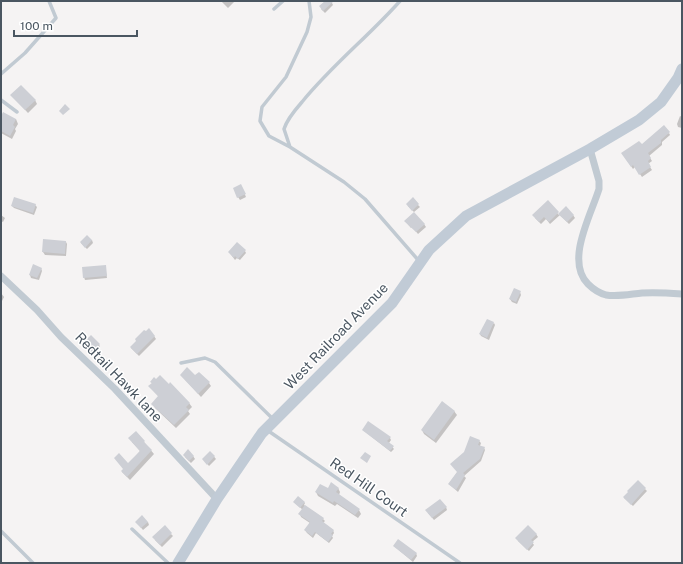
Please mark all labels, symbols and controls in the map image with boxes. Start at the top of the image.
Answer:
scale bar [14,12,137,38]
text: 100 m [20,19,53,33]
street label: West Railroad Avenue [281,279,391,393]
street label: Redtail Hawk lane [72,329,166,425]
street label: Red Hill Court [327,454,411,520]

